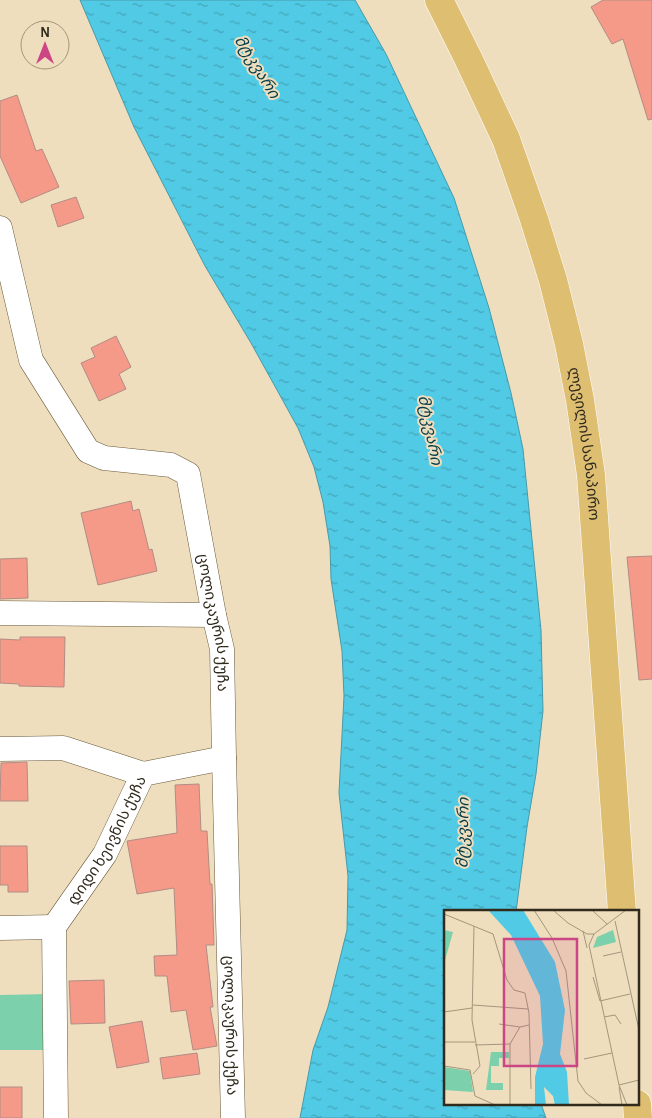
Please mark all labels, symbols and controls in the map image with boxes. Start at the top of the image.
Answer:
north arrow [20,20,70,70]
text: N [40,26,50,40]
water label: მტკვარი [231,33,283,102]
street label: ლევილის სანაპირო [565,366,602,521]
water label: მტკვარი [414,394,445,467]
street label: ცოლიკაურის ქუჩა [194,552,230,692]
street label: დიდი ხეივნის ქუჩა [65,774,148,908]
water label: მტკვარი [454,797,473,868]
inset map [444,910,640,1106]
street label: ცოლიკაურის ქუჩა [220,956,240,1096]

